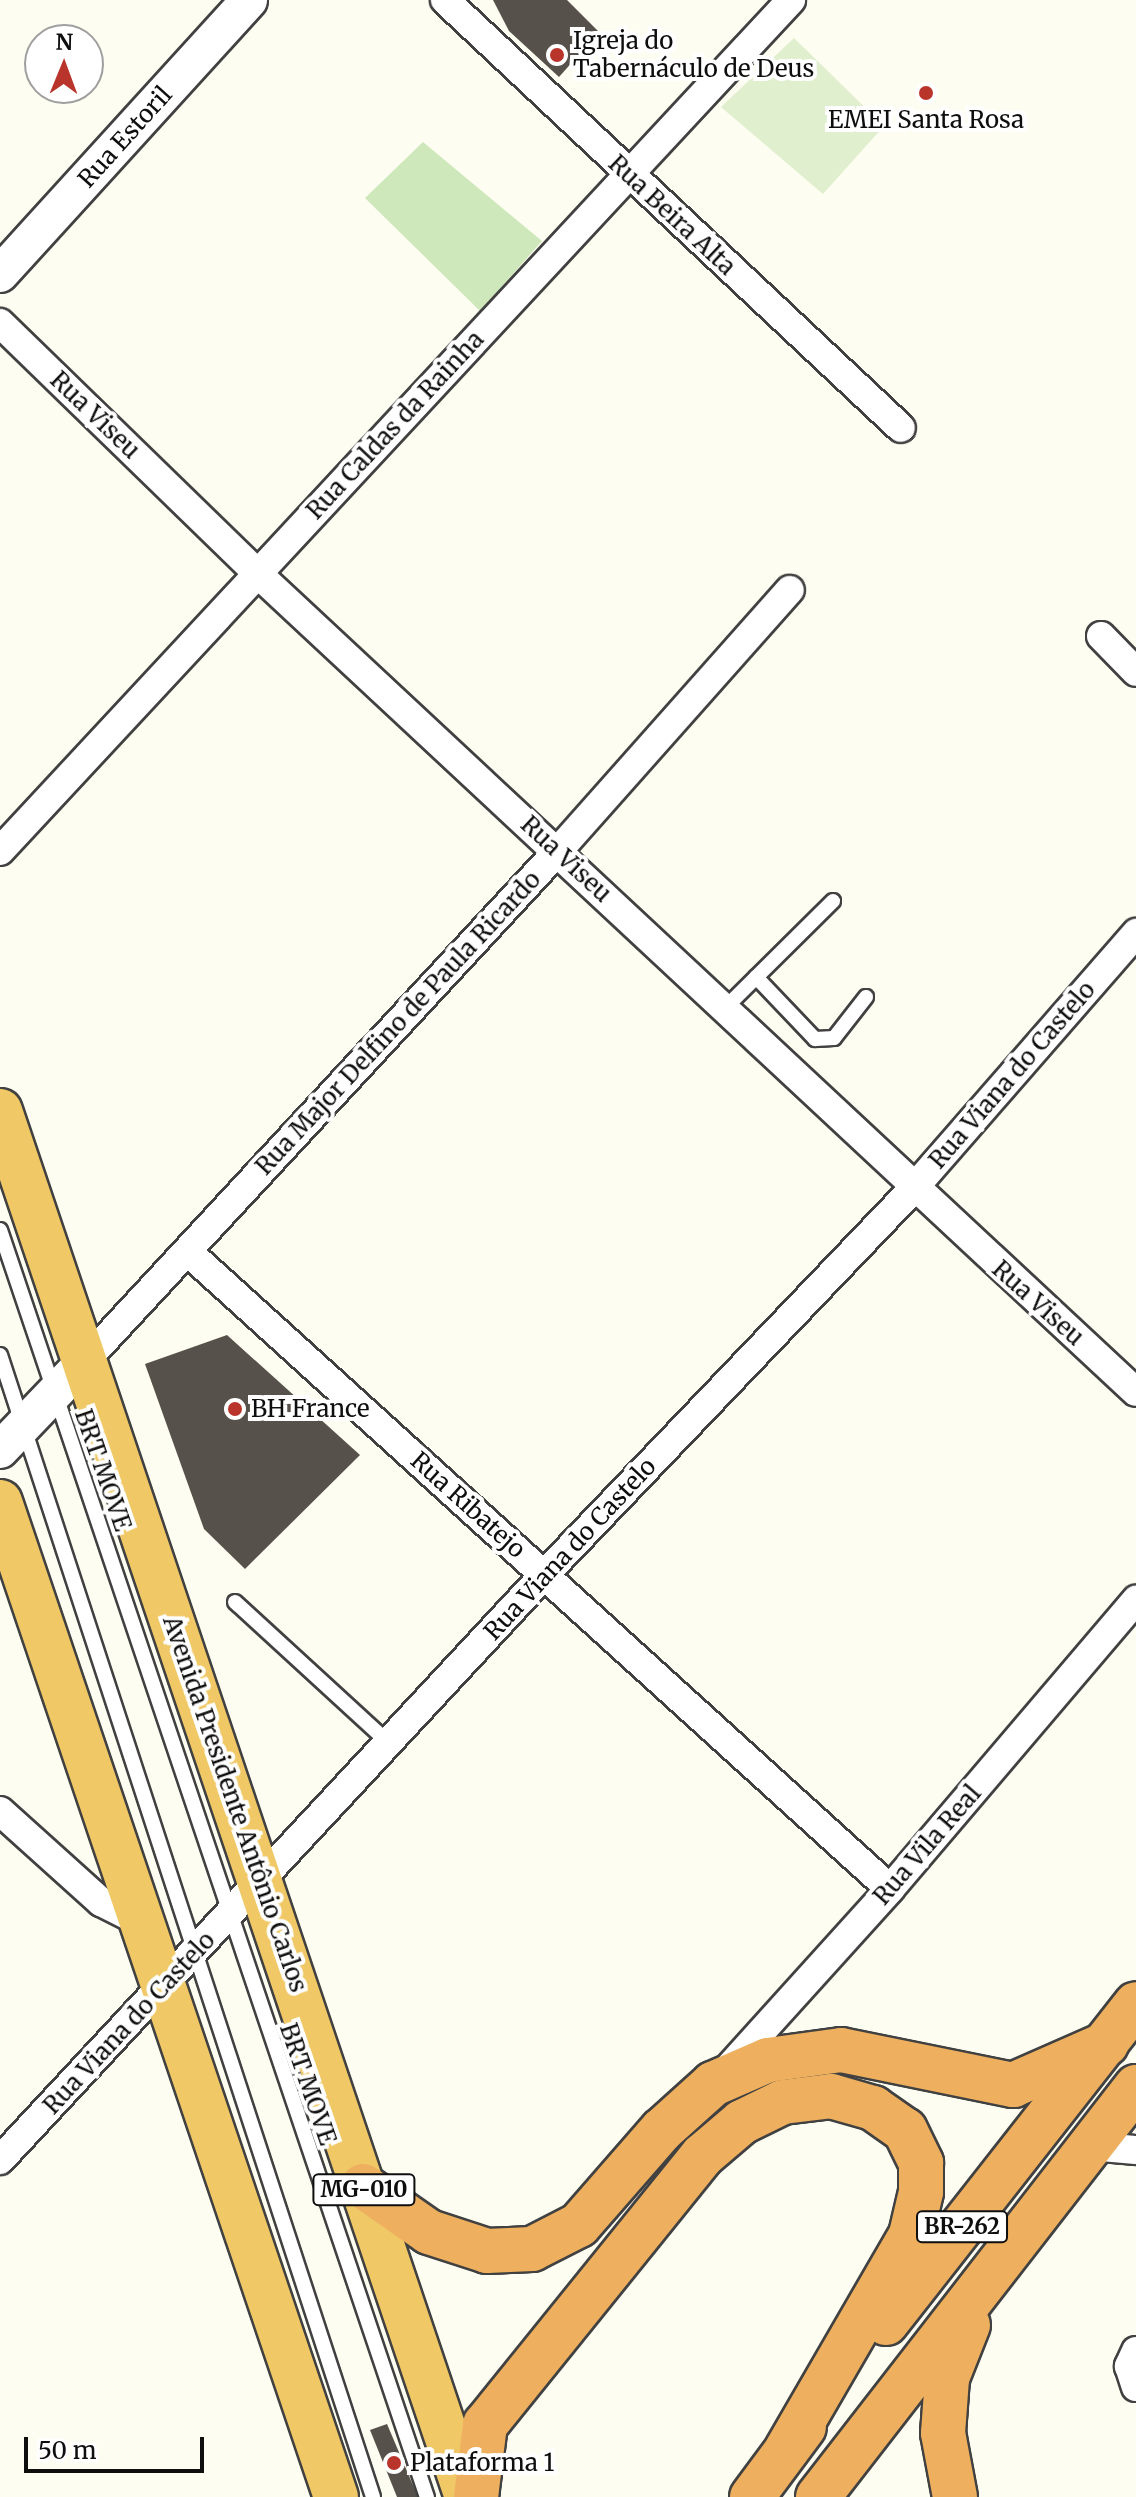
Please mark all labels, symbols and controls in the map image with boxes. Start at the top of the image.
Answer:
north arrow [24,24,104,104]
place label: Igreja do Tabernáculo de Deus [573,27,814,83]
text: N [55,28,73,56]
marker: Igreja do Tabernáculo de Deus [548,46,566,64]
street label: Rua Estoril [72,80,178,194]
marker: EMEI Santa Rosa [917,84,935,102]
place label: EMEI Santa Rosa [828,106,1024,134]
street label: Rua Beira Alta [603,149,741,281]
street label: Rua Caldas da Rainha [300,325,490,525]
street label: Rua Viseu [44,365,146,465]
street label: Rua Viseu [515,810,617,908]
street label: Rua Major Delfino de Paula Ricardo [249,865,547,1181]
street label: Rua Viana do Castelo [923,976,1101,1174]
street label: Rua Viseu [986,1254,1090,1352]
place label: BH France [251,1395,370,1423]
marker: BH France [226,1400,244,1418]
street label: BRT MOVE [69,1405,137,1535]
street label: Rua Ribatejo [405,1446,531,1564]
street label: Rua Viana do Castelo [478,1452,662,1646]
street label: Avenida Presidente Antônio Carlos [157,1612,313,1996]
street label: Rua Vila Real [867,1779,987,1911]
street label: Rua Viana do Castelo [37,1926,221,2120]
street label: BRT MOVE [274,2019,342,2149]
road number: MG-010 [312,2172,416,2208]
road number: BR-262 [916,2209,1008,2245]
scale bar [28,2421,208,2471]
text: 50 m [38,2435,97,2466]
place label: Plataforma 1 [410,2449,554,2477]
marker: Plataforma 1 [385,2454,403,2472]

